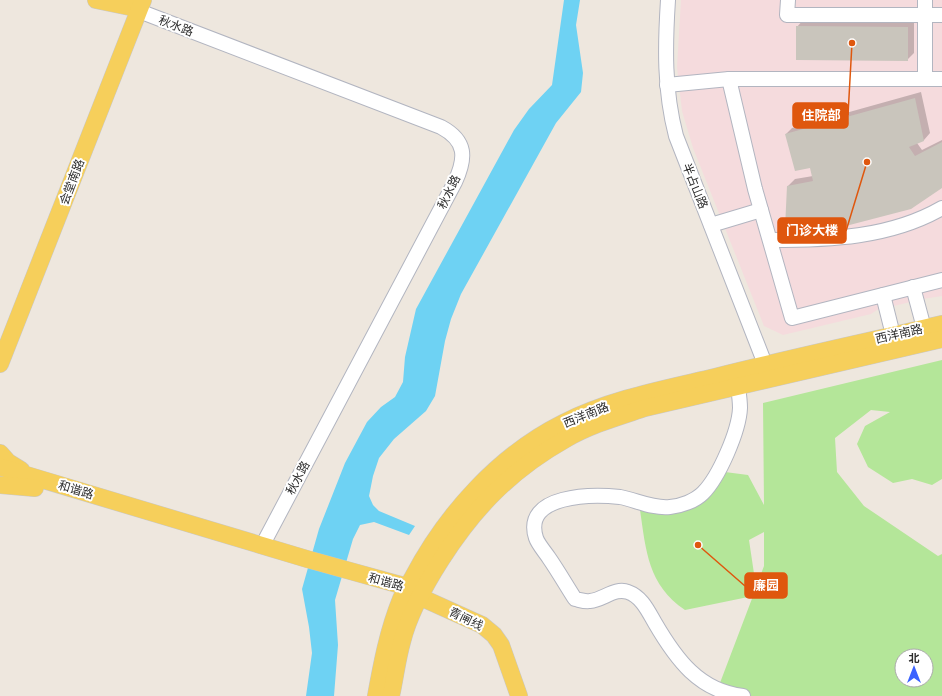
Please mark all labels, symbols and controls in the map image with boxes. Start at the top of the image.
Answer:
street label: 秋水路 [156,11,196,40]
callout: 住院部 [793,103,848,128]
text: 住院部 [801,106,841,124]
street label: 会堂南路 [55,156,88,207]
street label: 半占山路 [679,160,712,211]
street label: 秋水路 [433,172,464,212]
callout: 门诊大楼 [778,218,846,243]
text: 门诊大楼 [786,221,838,239]
street label: 西洋南路 [874,320,924,347]
street label: 西洋南路 [560,398,611,431]
street label: 秋水路 [282,458,314,498]
street label: 和谐路 [56,476,96,503]
street label: 和谐路 [366,568,406,595]
callout: 廉园 [745,573,787,598]
text: 廉园 [753,576,779,594]
street label: 青闸线 [446,603,486,634]
north arrow [894,648,934,688]
text: 北 [909,650,920,665]

